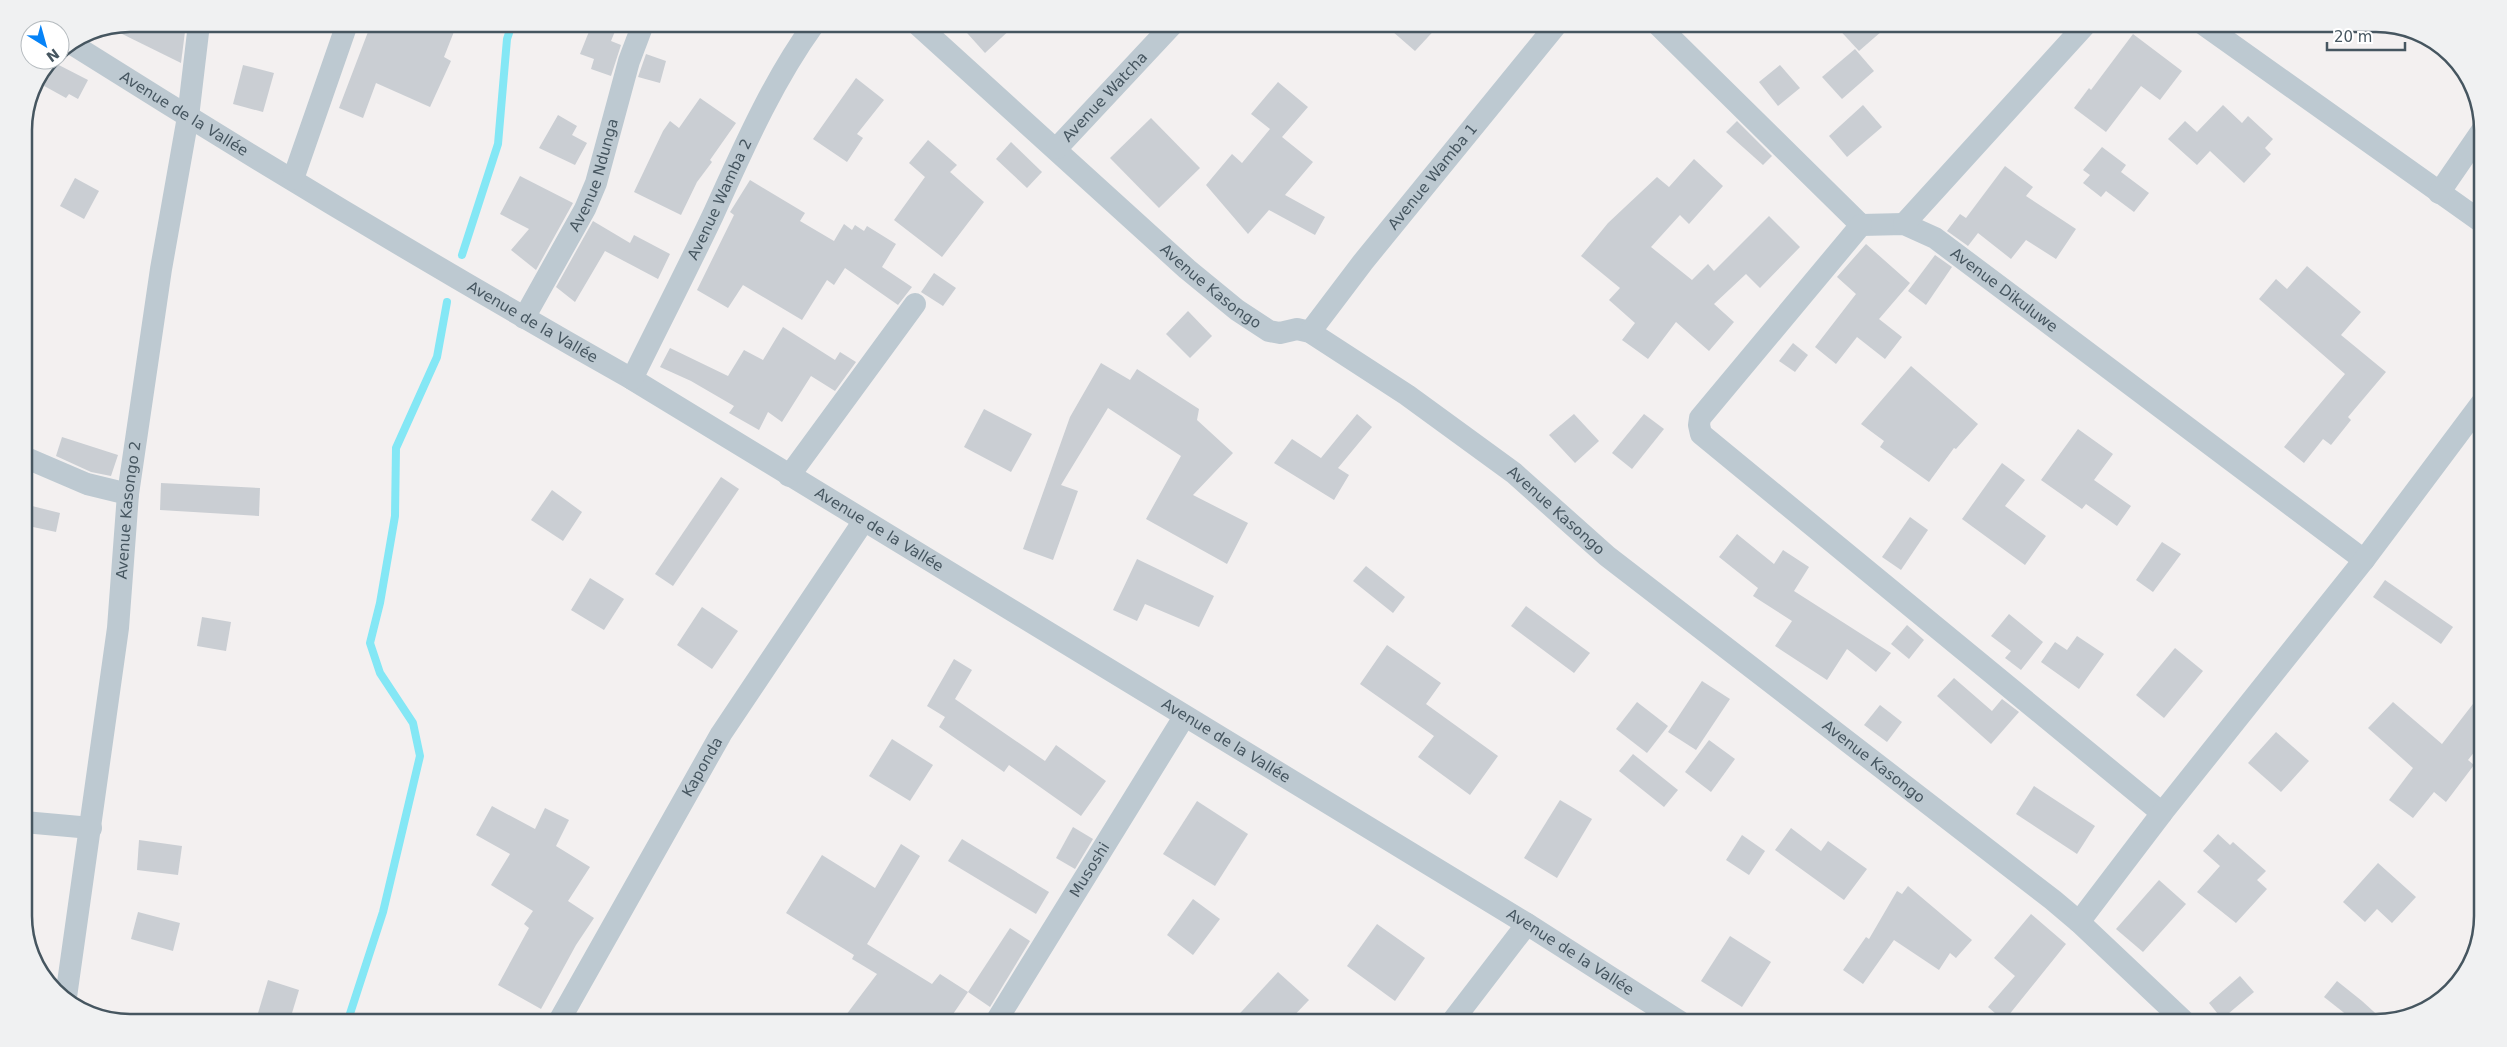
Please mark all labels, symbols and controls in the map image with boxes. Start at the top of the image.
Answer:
north arrow [20,20,70,70]
scale bar [2327,20,2404,52]
text: 20 m [2334,28,2372,46]
text: N [43,45,62,65]
street label: Avenue Watcha [1058,48,1151,146]
street label: Avenue de la Vallée [117,67,251,160]
street label: Avenue Ndunga [565,117,622,235]
street label: Avenue Wamba 1 [1384,120,1481,233]
street label: Avenue Wamba 2 [684,136,756,263]
street label: Avenue Kasongo [1157,240,1265,332]
street label: Avenue Dikuluwe [1947,244,2061,336]
street label: Avenue de la Vallée [464,277,601,367]
street label: Avenue Kasongo 2 [113,440,145,580]
street label: Avenue Kasongo [1504,462,1609,559]
street label: Avenue de la Vallée [812,483,947,576]
street label: Avenue de la Vallée [1158,695,1294,787]
street label: Avenue Kasongo [1819,717,1928,807]
street label: Kaponda [678,734,726,800]
street label: Musoshi [1066,839,1113,901]
street label: Avenue de la Vallée [1503,905,1637,999]

